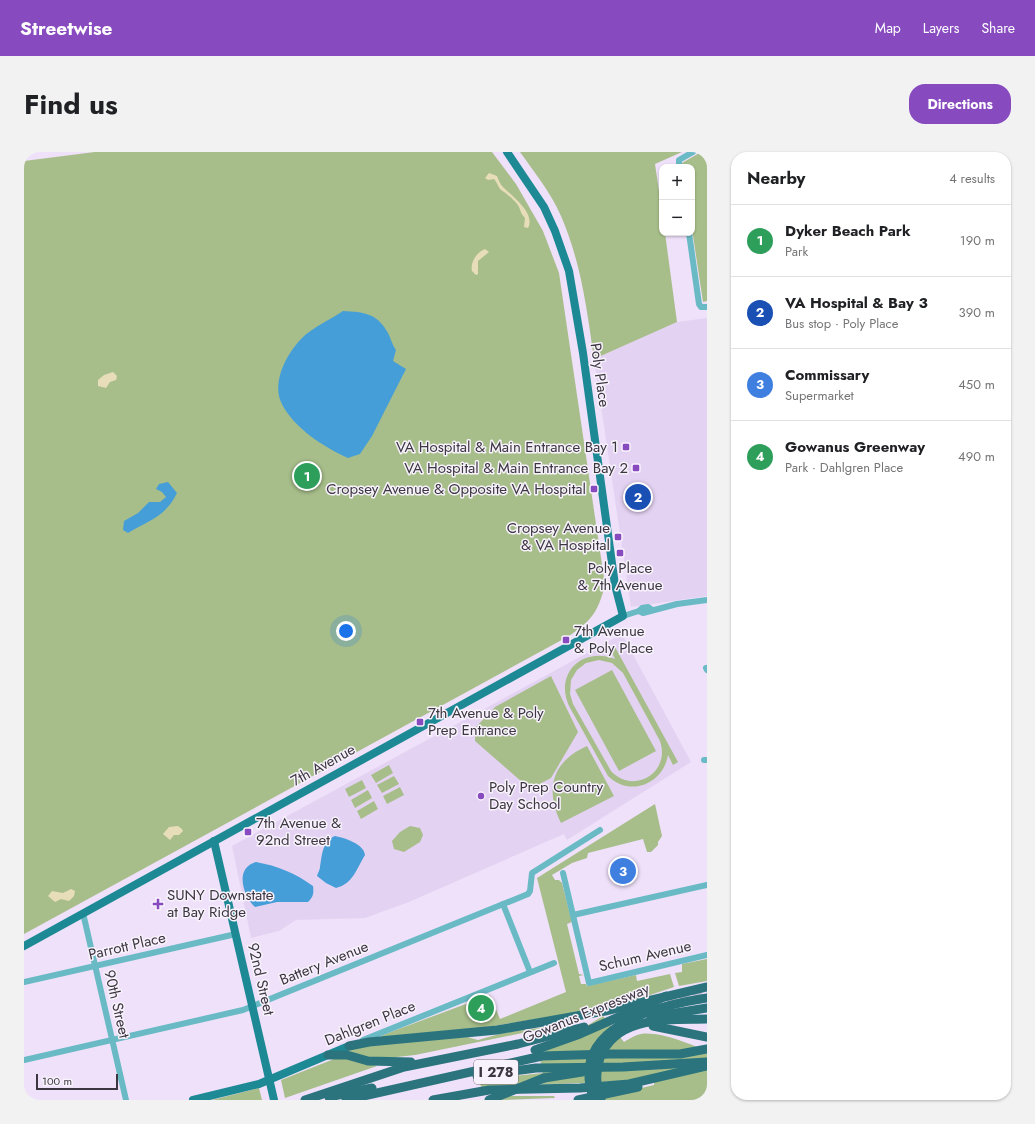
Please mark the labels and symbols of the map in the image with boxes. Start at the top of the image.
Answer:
street label: Poly Place [585,342,615,409]
place label: VA Hospital & Main Entrance Bay 1 [396,436,618,458]
marker: VA Hospital & Main Entrance Bay 1 [621,442,631,452]
place label: VA Hospital & Main Entrance Bay 2 [404,457,628,479]
pin: 1 [294,461,320,491]
marker: VA Hospital & Main Entrance Bay 2 [631,463,641,473]
place label: Cropsey Avenue & Opposite VA Hospital [326,478,586,500]
pin: 2 [625,482,651,512]
marker: Cropsey Avenue & Opposite VA Hospital [589,484,599,494]
place label: Cropsey Avenue & VA Hospital [507,517,610,556]
marker: Cropsey Avenue & VA Hospital [613,532,623,542]
marker: Poly Place & 7th Avenue [615,548,625,558]
place label: Poly Place & 7th Avenue [577,557,663,596]
place label: 7th Avenue & Poly Place [574,620,653,659]
your location [336,621,356,641]
marker: 7th Avenue & Poly Place [561,635,571,645]
place label: 7th Avenue & Poly Prep Entrance [428,702,544,741]
marker: 7th Avenue & Poly Prep Entrance [415,717,425,727]
street label: 7th Avenue [287,738,359,792]
place label: Poly Prep Country Day School [489,776,604,815]
marker: Poly Prep Country Day School [476,791,486,801]
place label: 7th Avenue & 92nd Street [256,812,341,851]
marker: 7th Avenue & 92nd Street [243,827,253,837]
pin: 3 [610,856,636,886]
place label: SUNY Downstate at Bay Ridge [167,884,274,923]
marker: SUNY Downstate at Bay Ridge [152,898,164,910]
street label: Parrott Place [86,926,168,966]
street label: Battery Avenue [276,935,372,991]
street label: Schum Avenue [597,935,694,977]
street label: 92nd Street [242,941,280,1018]
street label: 90th Street [98,968,136,1041]
street label: Gowanus Expressway [519,977,653,1048]
pin: 4 [468,993,494,1023]
street label: Dahlgren Place [321,995,419,1051]
road number: I 278 [474,1060,518,1084]
scale bar [36,1072,118,1091]

